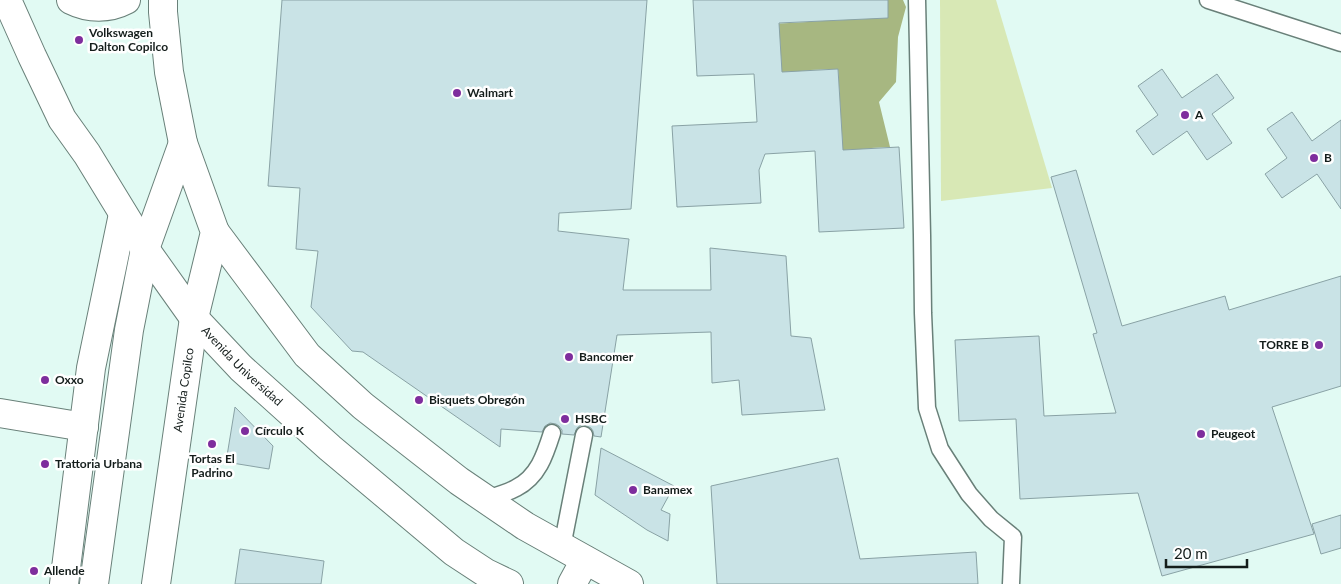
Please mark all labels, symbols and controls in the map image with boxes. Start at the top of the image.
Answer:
place label: Volkswagen Dalton Copilco [88,25,168,54]
marker: Volkswagen Dalton Copilco [73,34,85,46]
place label: Walmart [467,85,514,100]
marker: Walmart [451,87,463,99]
place label: A [1194,107,1204,122]
marker: A [1179,109,1191,121]
place label: B [1324,150,1332,165]
marker: B [1308,152,1320,164]
street label: Avenida Universidad [199,323,286,409]
place label: TORRE B [1259,337,1309,352]
marker: TORRE B [1313,339,1325,351]
street label: Avenida Copilco [170,347,197,433]
place label: Bancomer [579,349,634,364]
marker: Bancomer [563,351,575,363]
place label: Oxxo [55,372,84,387]
marker: Oxxo [39,374,51,386]
place label: Bisquets Obregón [429,392,525,407]
marker: Bisquets Obregón [413,394,425,406]
place label: HSBC [575,411,607,426]
marker: HSBC [559,413,571,425]
place label: Círculo K [255,423,305,438]
marker: Círculo K [239,425,251,437]
place label: Peugeot [1211,426,1256,441]
marker: Peugeot [1195,428,1207,440]
marker: Tortas El Padrino [206,438,218,450]
place label: Tortas El Padrino [189,451,235,480]
place label: Trattoria Urbana [55,456,142,471]
marker: Trattoria Urbana [39,458,51,470]
place label: Banamex [643,482,693,497]
marker: Banamex [627,484,639,496]
scale bar [1166,536,1247,568]
text: 20 m [1174,544,1208,562]
place label: Allende [43,563,85,578]
marker: Allende [28,565,40,577]

